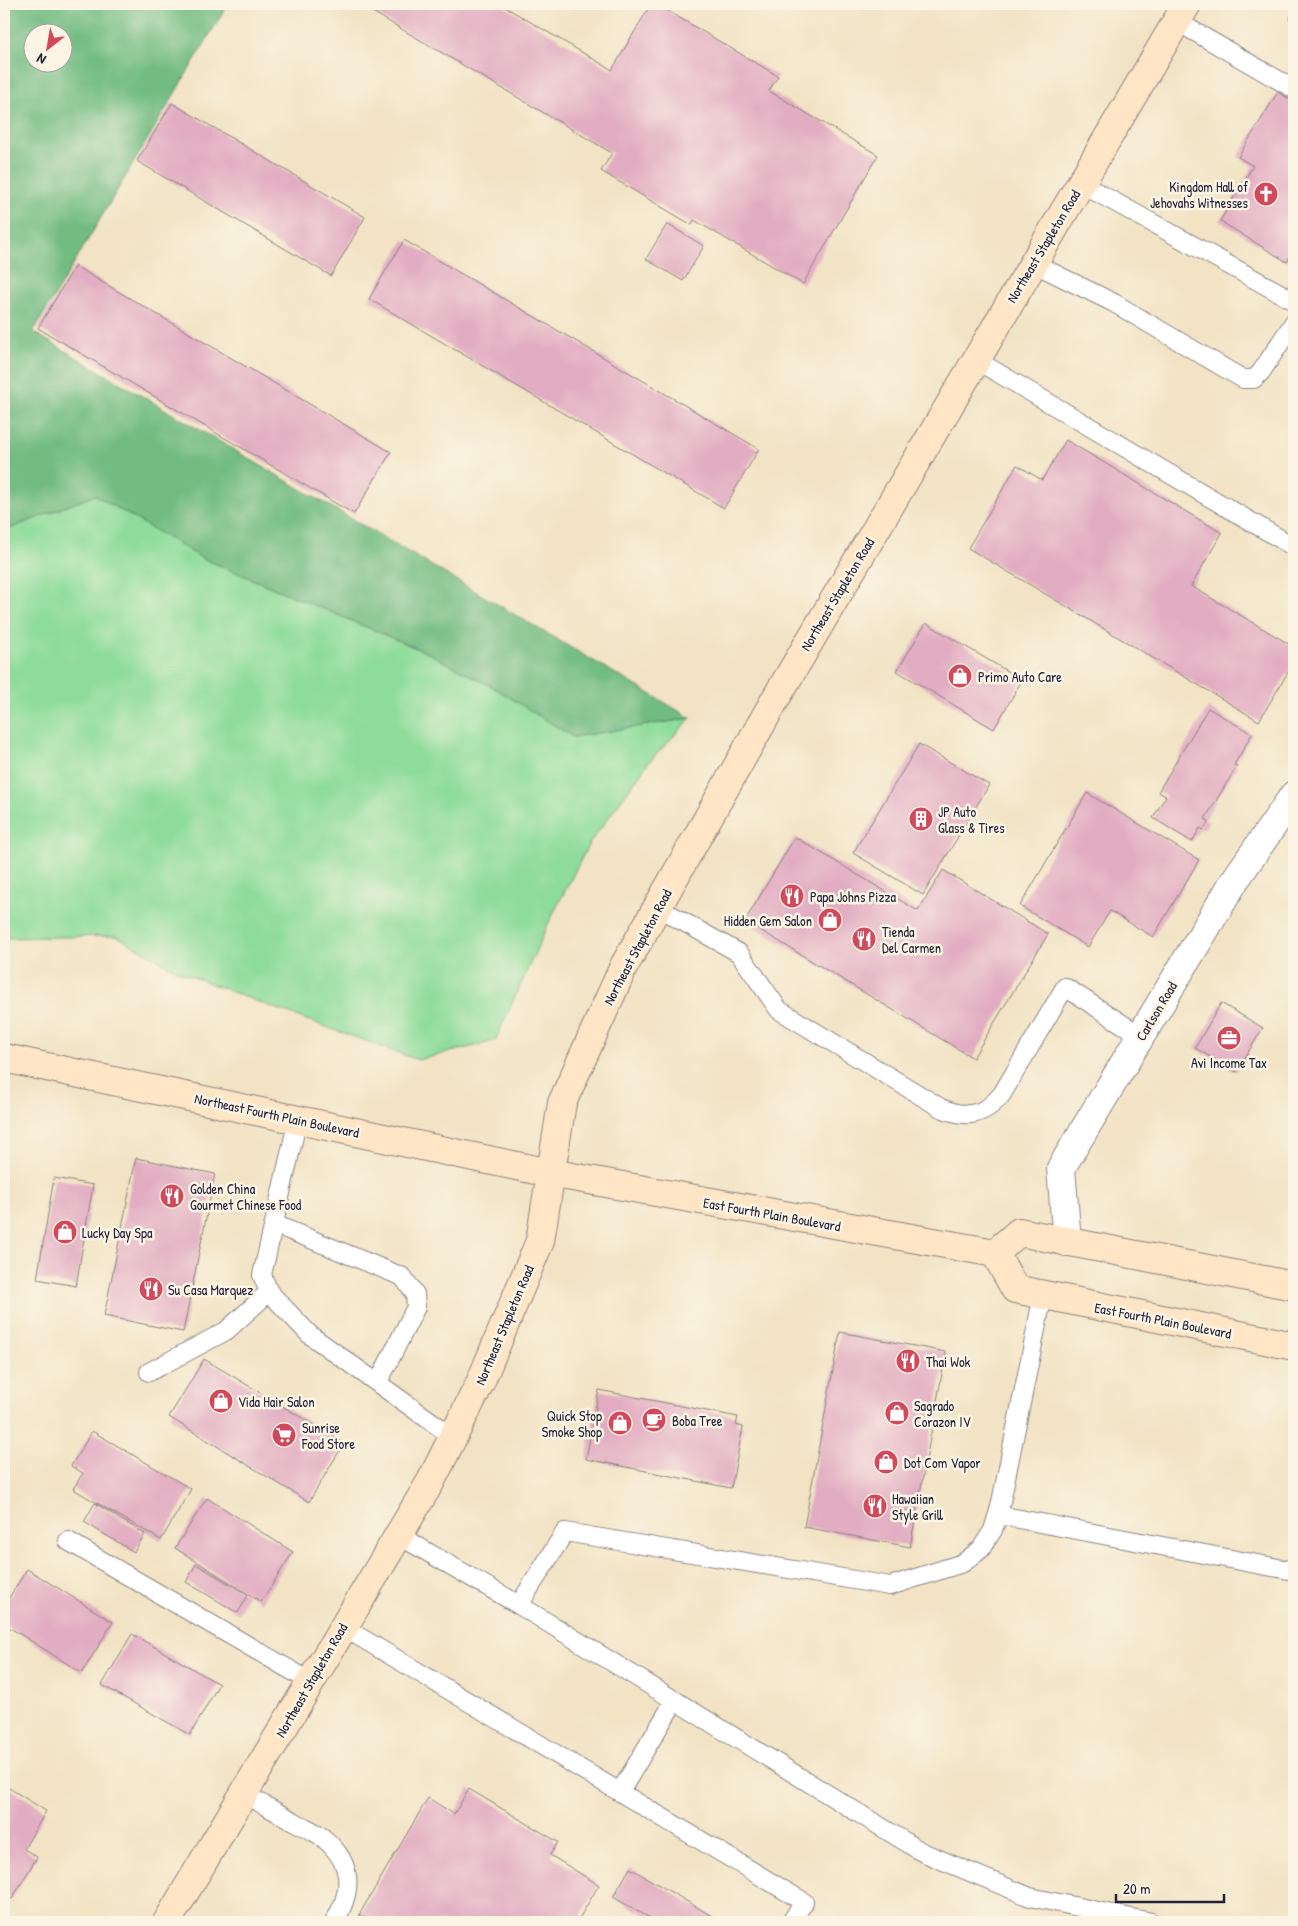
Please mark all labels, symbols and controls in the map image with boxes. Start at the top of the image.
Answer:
north arrow [22,22,72,72]
text: N [32,49,49,70]
place label: Kingdom Hall of Jehovahs Witnesses [1150,177,1248,212]
church icon: Kingdom Hall of Jehovahs Witnesses [1253,181,1279,207]
street label: Northeast Stapleton Road [1002,186,1085,307]
street label: Northeast Stapleton Road [796,534,879,655]
shop icon: Primo Auto Care [947,663,973,689]
place label: Primo Auto Care [978,667,1062,686]
place label: JP Auto Glass & Tires [938,802,1005,837]
building icon: JP Auto Glass & Tires [908,806,934,832]
restaurant icon: Papa Johns Pizza [779,883,805,909]
street label: Northeast Stapleton Road [598,885,677,1009]
place label: Papa Johns Pizza [810,887,896,907]
shop icon: Hidden Gem Salon [817,907,843,933]
place label: Hidden Gem Salon [724,911,812,930]
place label: Tienda Del Carmen [882,922,941,957]
restaurant icon: Tienda Del Carmen [851,926,877,952]
street label: Carlson Road [1131,977,1181,1044]
office icon: Avi Income Tax [1216,1025,1242,1051]
place label: Avi Income Tax [1191,1053,1267,1072]
street label: Northeast Fourth Plain Boulevard [193,1088,361,1142]
place label: Golden China Gourmet Chinese Food [190,1179,302,1214]
restaurant icon: Golden China Gourmet Chinese Food [159,1183,185,1209]
street label: East Fourth Plain Boulevard [702,1193,843,1236]
shop icon: Lucky Day Spa [52,1219,78,1245]
place label: Lucky Day Spa [82,1223,153,1243]
street label: Northeast Stapleton Road [470,1262,539,1388]
restaurant icon: Su Casa Marquez [138,1276,164,1302]
place label: Su Casa Marquez [168,1280,253,1300]
street label: East Fourth Plain Boulevard [1093,1297,1234,1343]
restaurant icon: Thai Wok [895,1348,921,1374]
place label: Thai Wok [926,1352,971,1371]
shop icon: Vida Hair Salon [208,1388,234,1414]
place label: Vida Hair Salon [238,1392,315,1411]
place label: Sagrado Corazon IV [914,1396,971,1431]
shop icon: Sagrado Corazon IV [884,1400,910,1426]
place label: Quick Stop Smoke Shop [542,1406,602,1442]
cafe icon: Boba Tree [641,1407,667,1433]
shop icon: Quick Stop Smoke Shop [607,1410,633,1436]
place label: Boba Tree [672,1411,723,1430]
place label: Sunrise Food Store [301,1418,355,1453]
supermarket icon: Sunrise Food Store [271,1422,297,1448]
shop icon: Dot Com Vapor [873,1449,899,1475]
place label: Dot Com Vapor [904,1453,981,1473]
place label: Hawaiian Style Grill [892,1489,944,1525]
restaurant icon: Hawaiian Style Grill [862,1493,888,1519]
street label: Northeast Stapleton Road [271,1619,353,1741]
scale bar [1116,1871,1223,1903]
text: 20 m [1123,1878,1150,1899]

